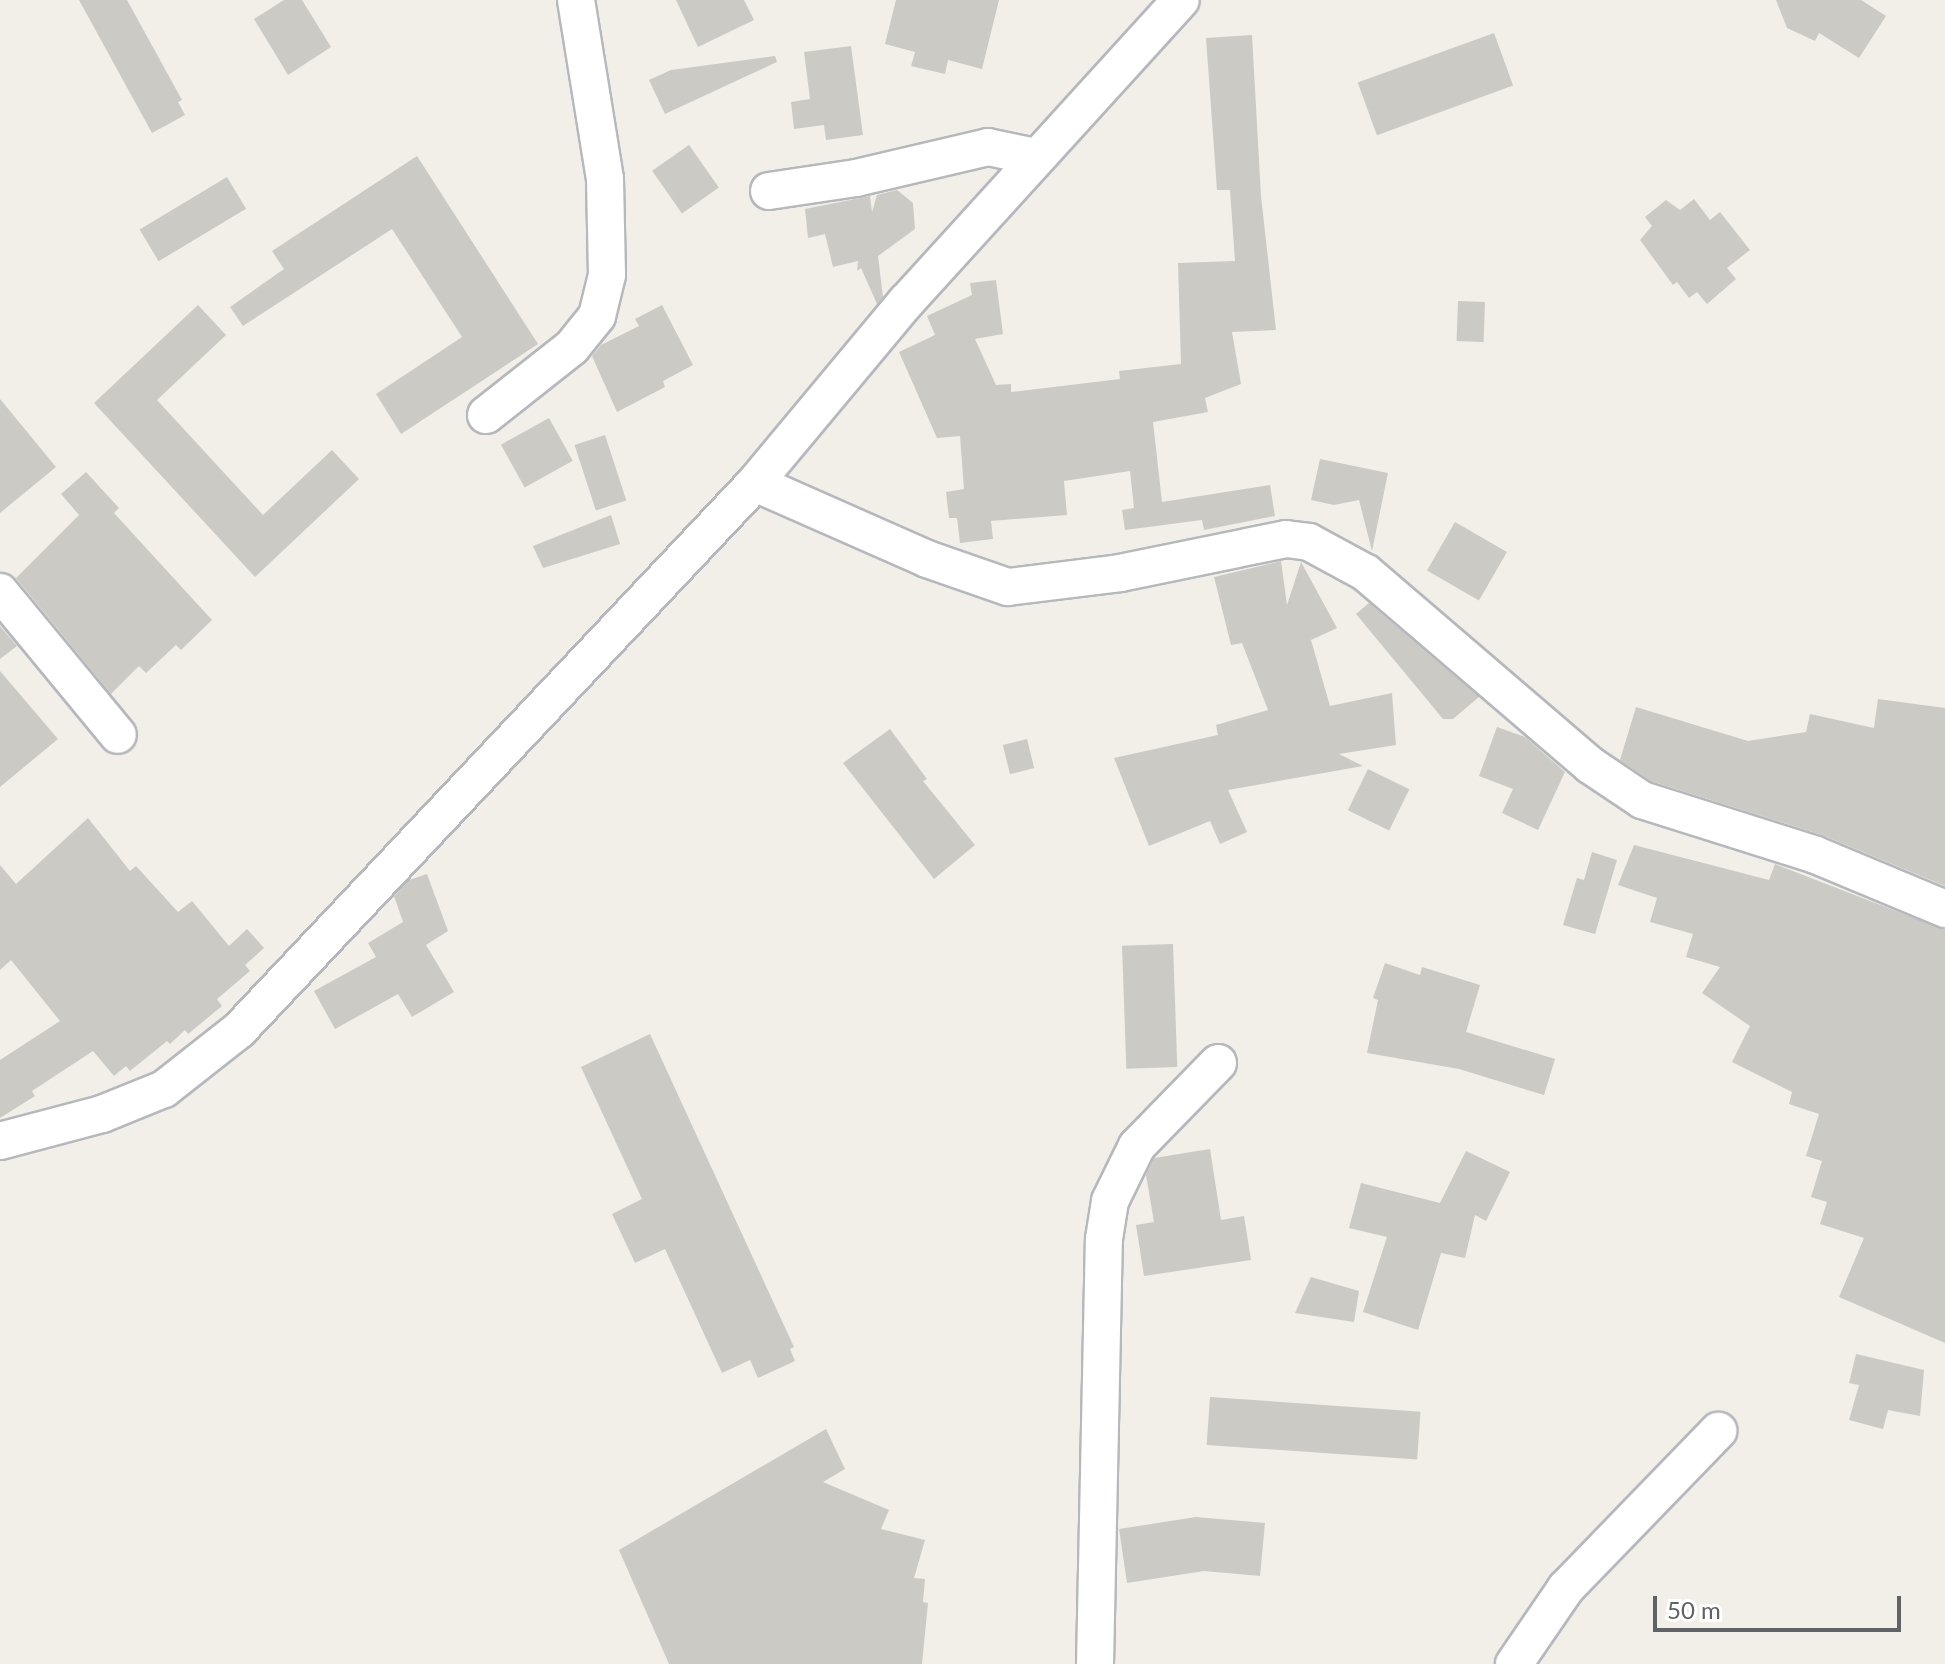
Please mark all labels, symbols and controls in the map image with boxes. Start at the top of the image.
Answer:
scale bar [1657,1580,1905,1630]
text: 50 m [1667,1595,1721,1624]

